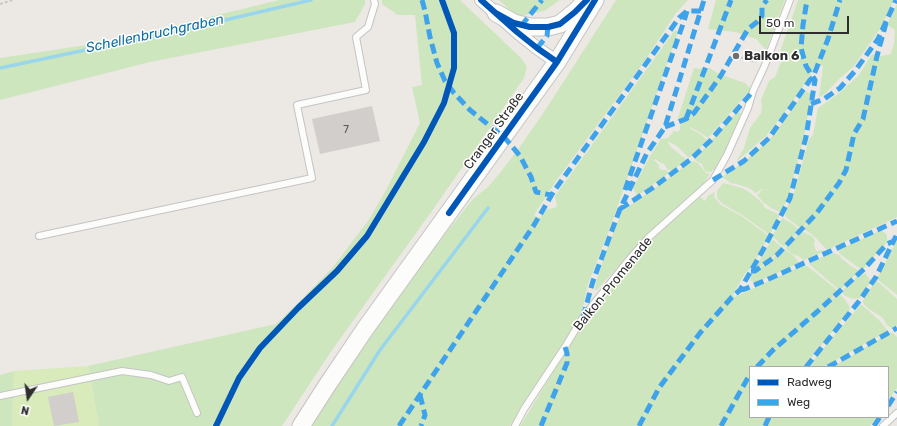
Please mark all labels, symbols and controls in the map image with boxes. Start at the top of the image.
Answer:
scale bar [761,8,851,34]
water label: Schellenbruchgraben [84,11,226,57]
text: 50 m [766,16,794,30]
place label: Balkon 6 [744,48,799,64]
marker: Balkon 6 [731,51,741,61]
street label: Cranger Straße [461,89,527,173]
house number: 7 [343,123,349,137]
street label: Balkon-Promenade [570,234,656,334]
legend [749,366,889,418]
text: Radweg [787,375,832,389]
north arrow [8,378,48,418]
text: Weg [787,395,810,409]
text: N [20,403,31,417]

